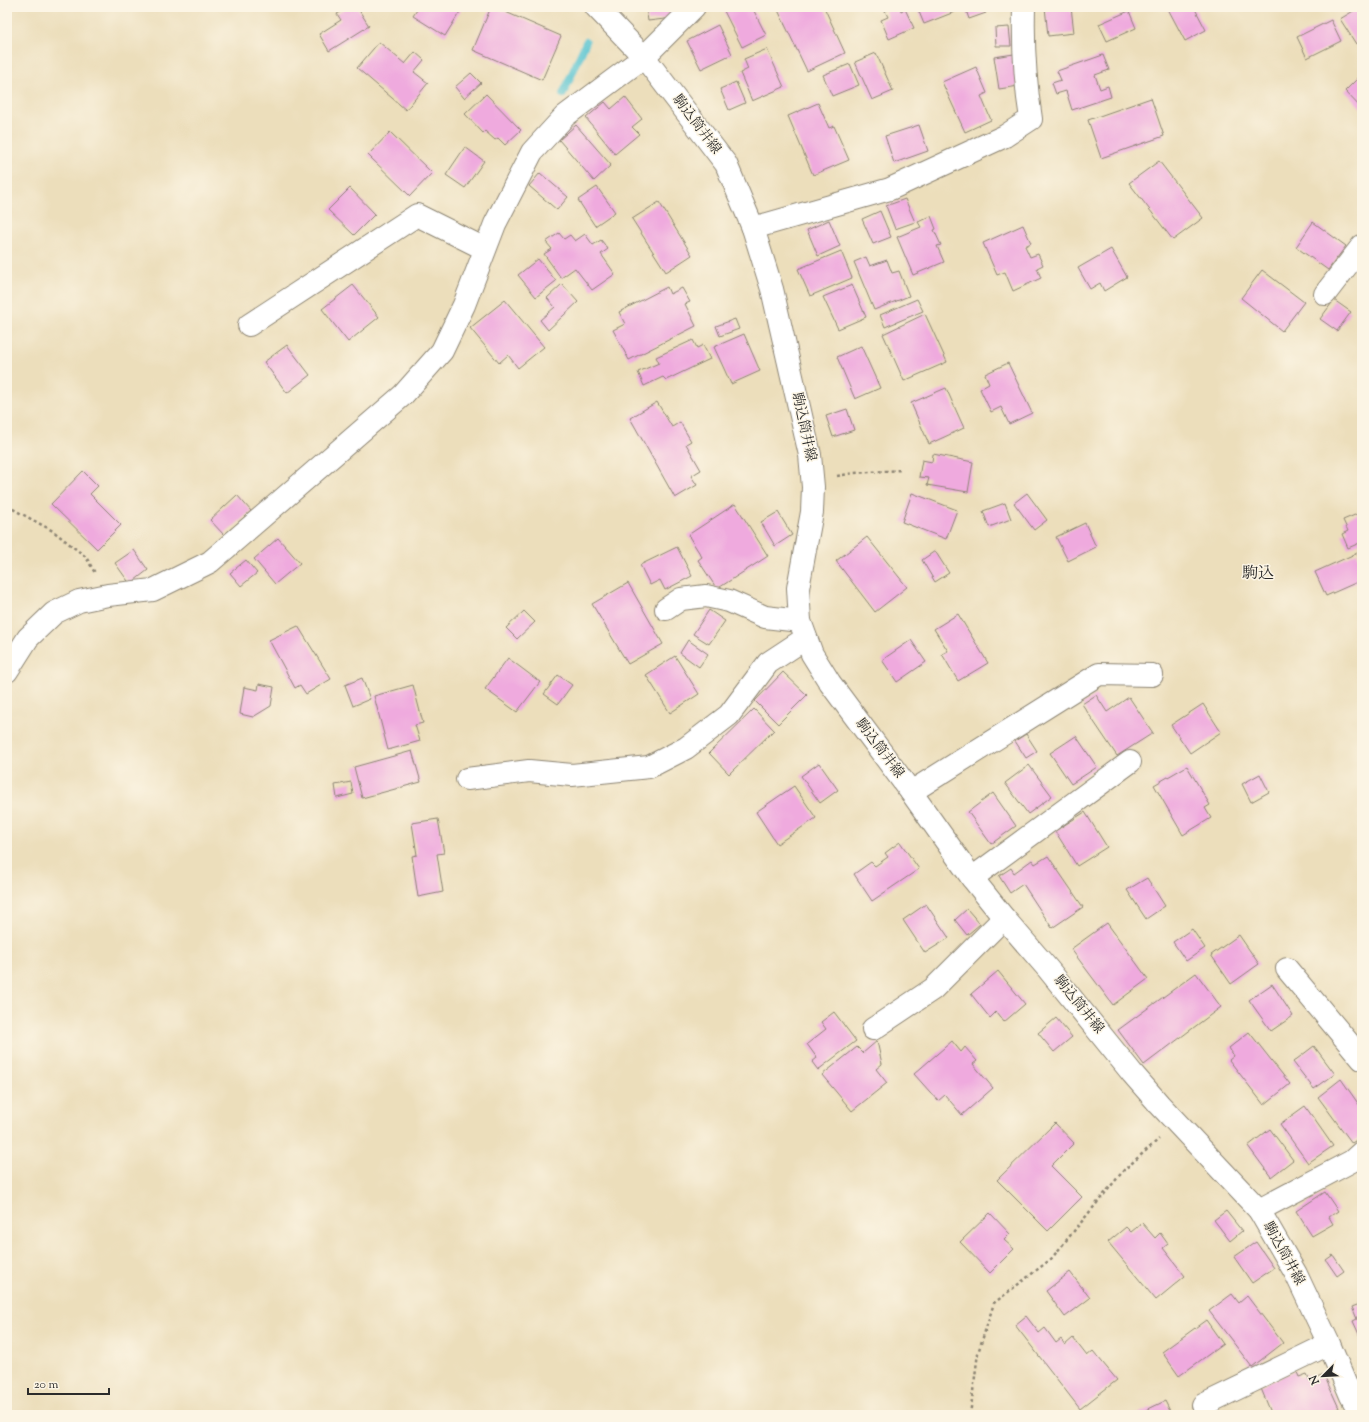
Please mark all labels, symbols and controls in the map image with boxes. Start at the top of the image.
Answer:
street label: 駒込筒井線 [667,91,725,159]
street label: 駒込筒井線 [786,391,820,463]
district label: 駒込 [1242,563,1274,586]
street label: 駒込筒井線 [850,715,908,783]
street label: 駒込筒井線 [1048,972,1108,1038]
street label: 駒込筒井線 [1257,1219,1309,1289]
north arrow [1303,1356,1343,1396]
scale bar [28,1370,109,1396]
text: N [1306,1372,1324,1388]
text: 20 m [34,1376,59,1394]

